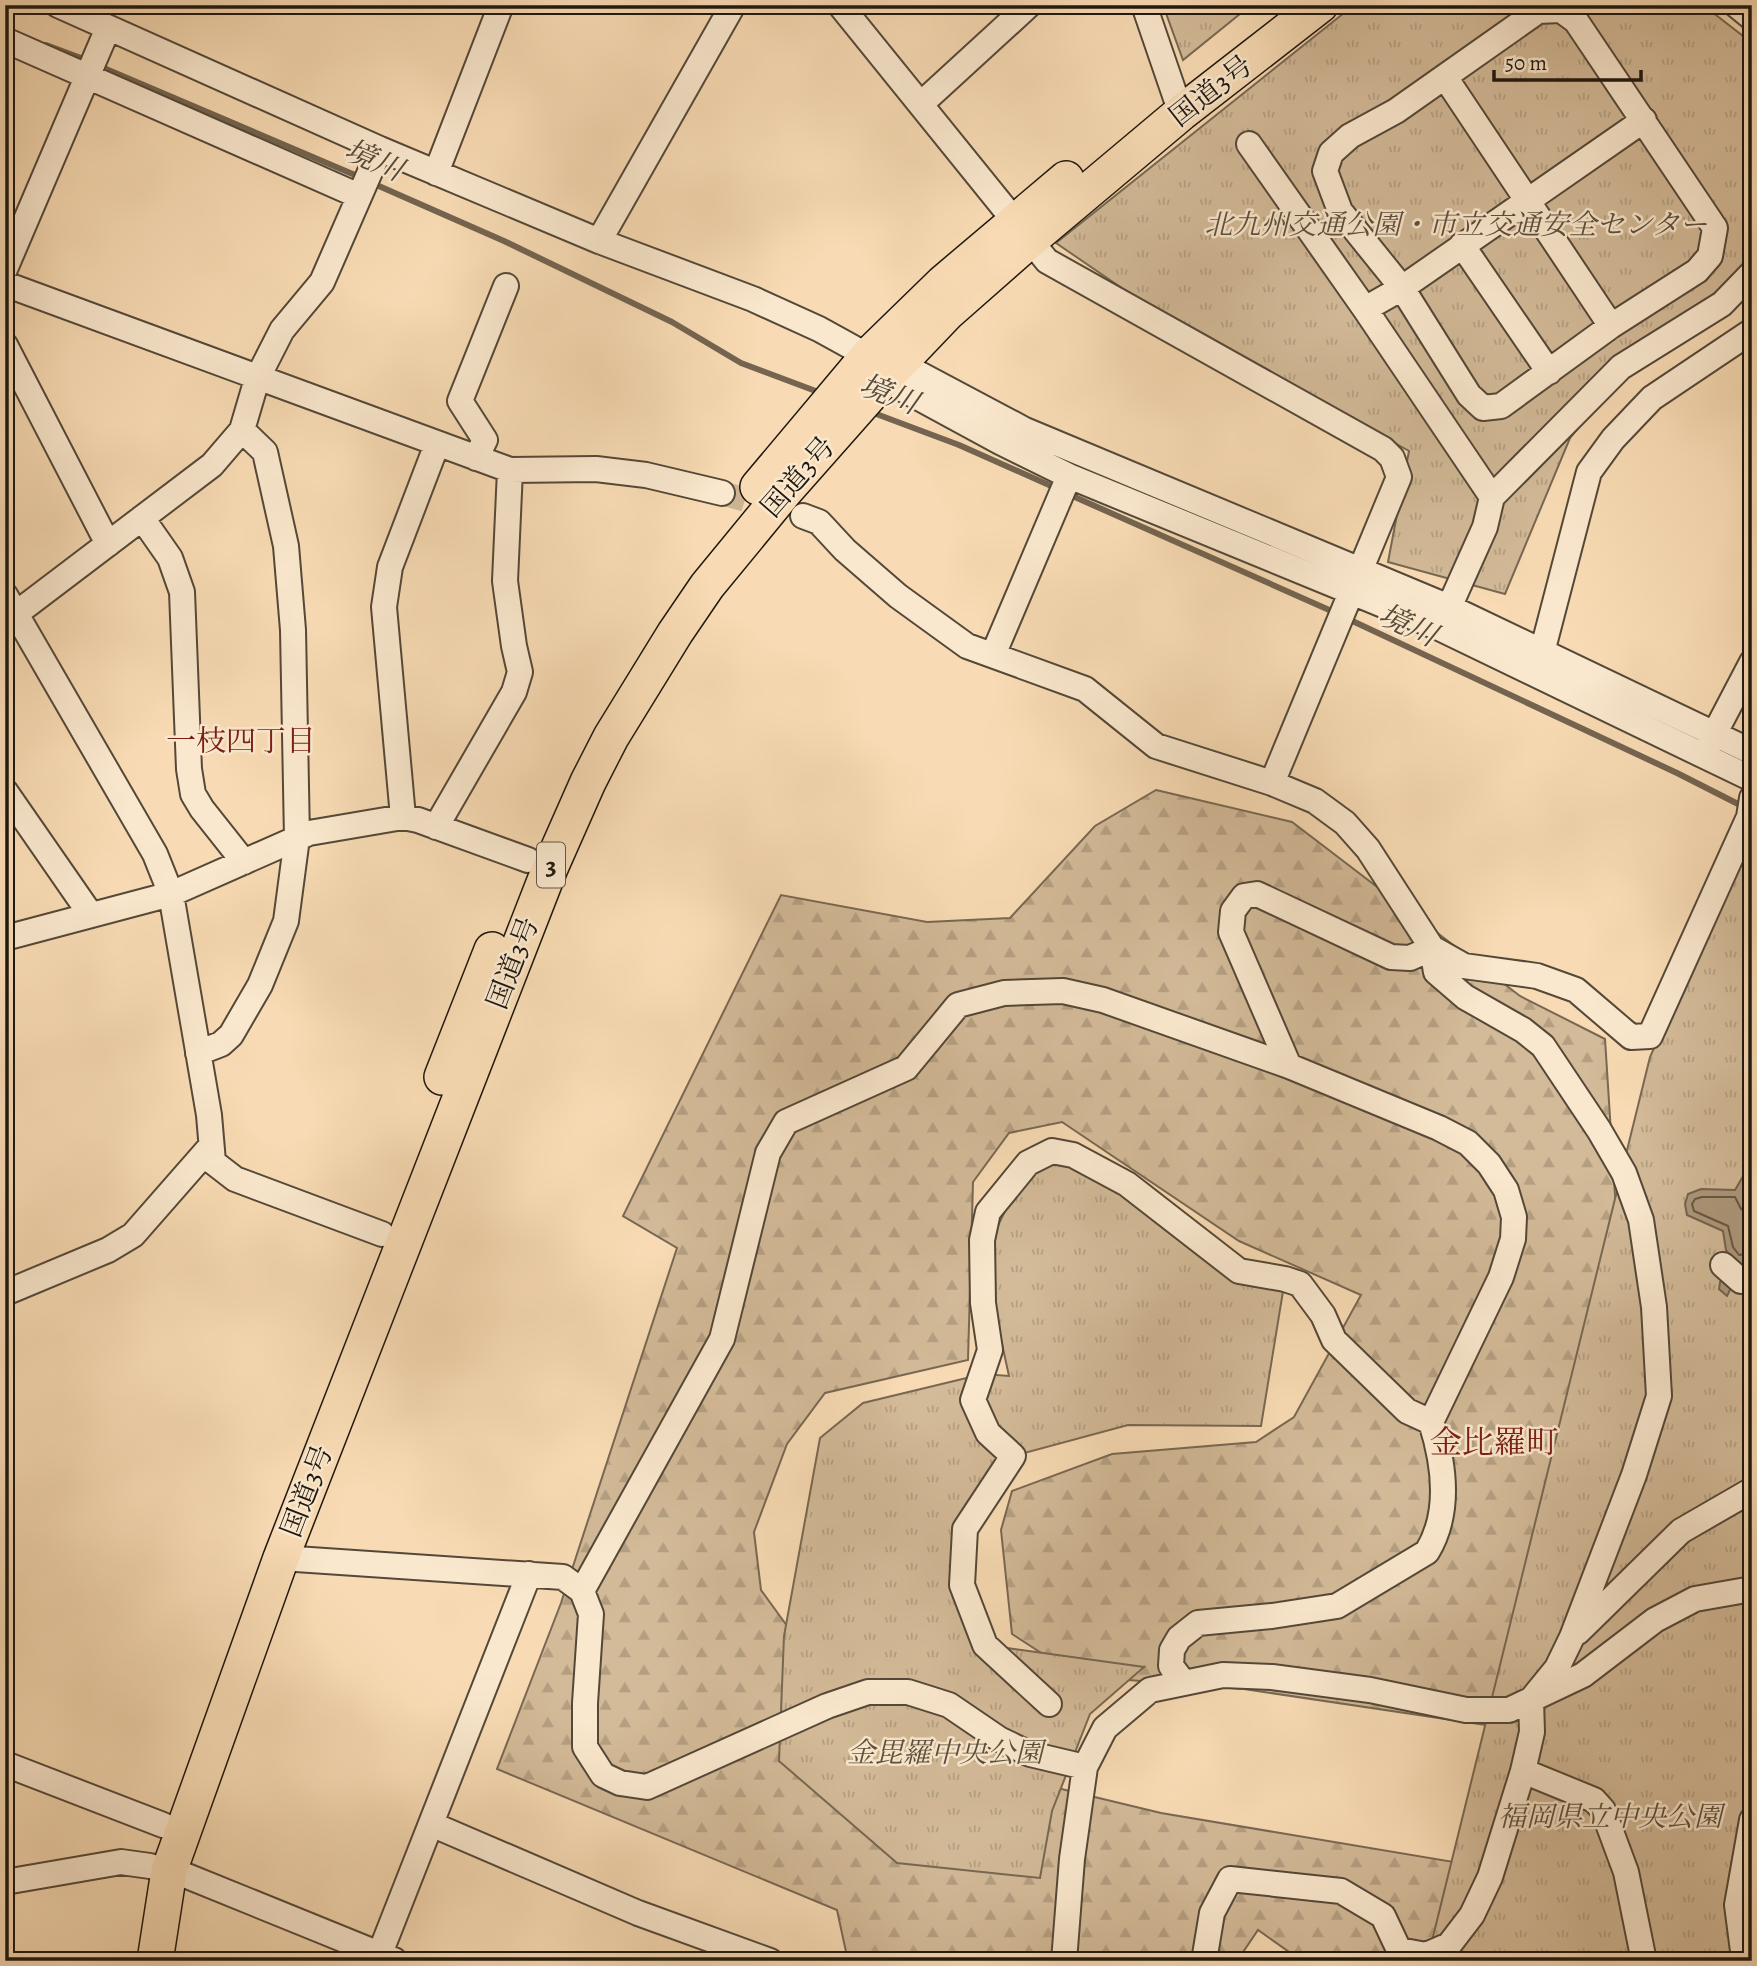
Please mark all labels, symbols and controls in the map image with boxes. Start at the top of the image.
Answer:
scale bar [1494,38,1642,82]
street label: 国道3号 [1162,47,1260,135]
text: 50 m [1505,49,1547,77]
water label: 境川 [339,130,412,191]
park label: 北九州交通公園・市立交通安全センター [1205,206,1707,244]
water label: 境川 [854,365,927,424]
street label: 国道3号 [752,428,844,526]
water label: 境川 [1372,594,1446,657]
district label: 一枝四丁目 [166,721,316,761]
road number: 3 [537,842,565,888]
street label: 国道3号 [478,912,548,1014]
district label: 金比羅町 [1430,1420,1558,1464]
street label: 国道3号 [272,1440,342,1542]
park label: 金毘羅中央公園 [847,1734,1047,1772]
park label: 福岡県立中央公園 [1498,1798,1726,1836]

